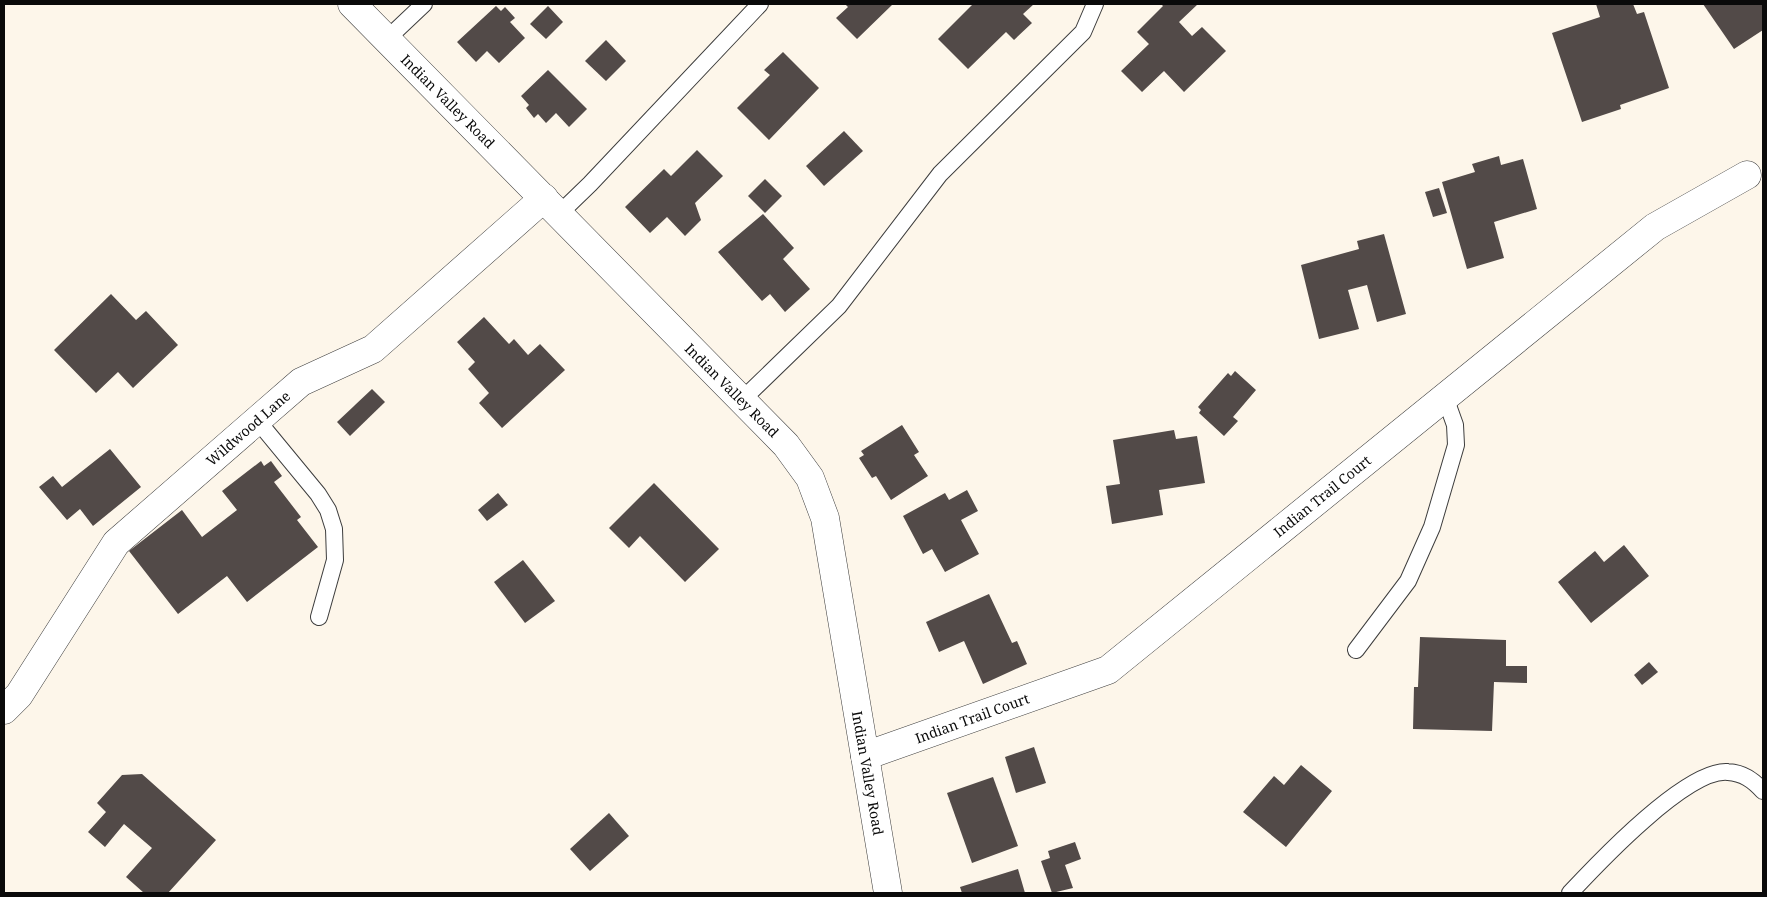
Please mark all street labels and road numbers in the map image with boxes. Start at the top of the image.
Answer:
street label: Indian Valley Road [397,50,499,152]
street label: Indian Valley Road [681,339,783,441]
street label: Wildwood Lane [202,386,294,470]
street label: Indian Trail Court [1269,451,1375,541]
street label: Indian Trail Court [912,689,1032,747]
street label: Indian Valley Road [848,709,888,837]

